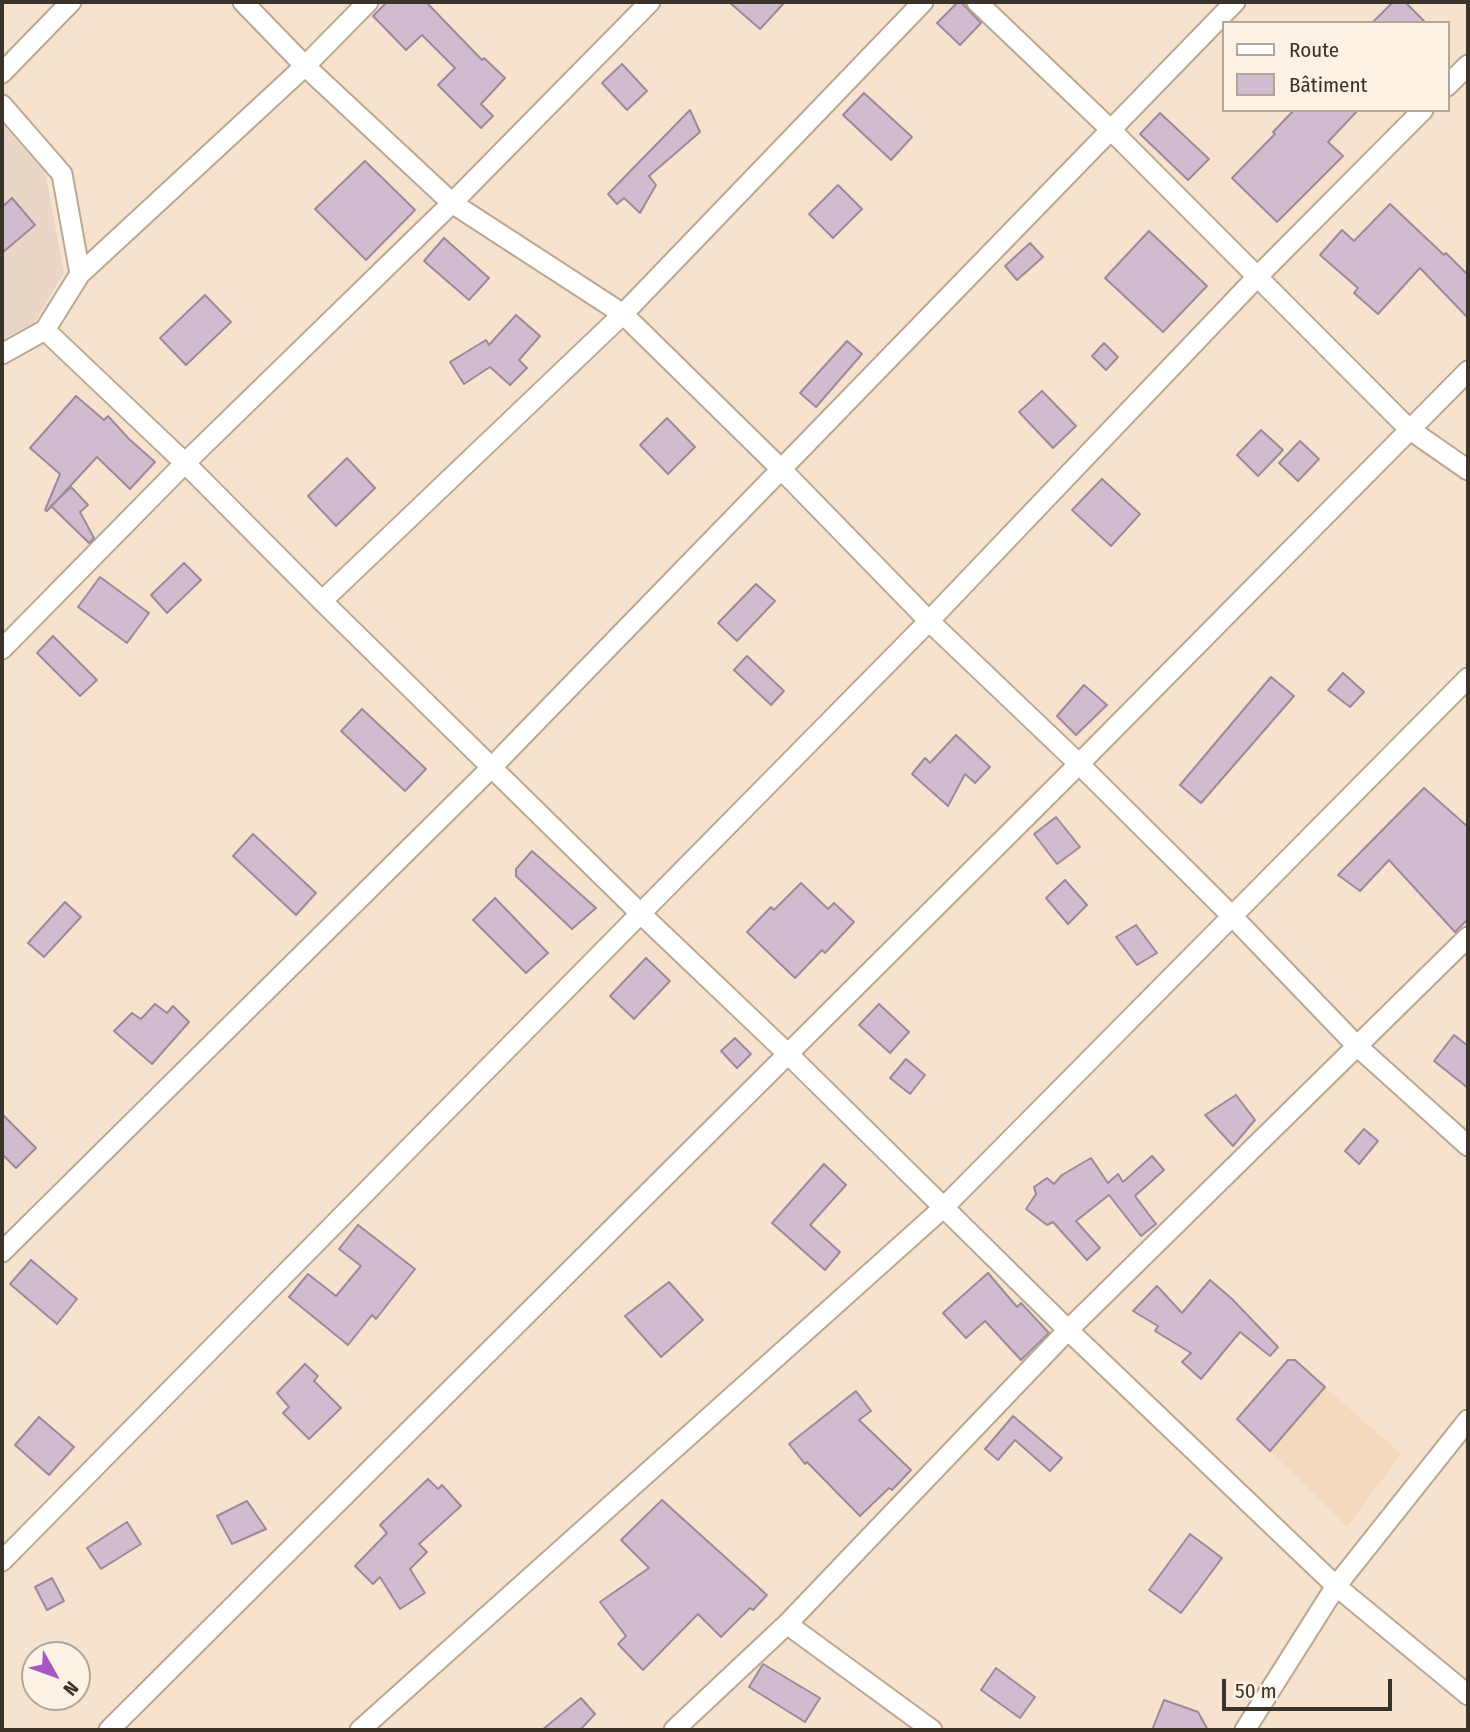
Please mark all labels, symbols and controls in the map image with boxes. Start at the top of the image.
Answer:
legend [1222,21,1449,112]
text: Route [1289,37,1339,63]
text: Bâtiment [1289,72,1367,98]
north arrow [21,1641,91,1711]
scale bar [1225,1666,1395,1710]
text: N [58,1677,83,1700]
text: 50 m [1235,1678,1277,1704]

